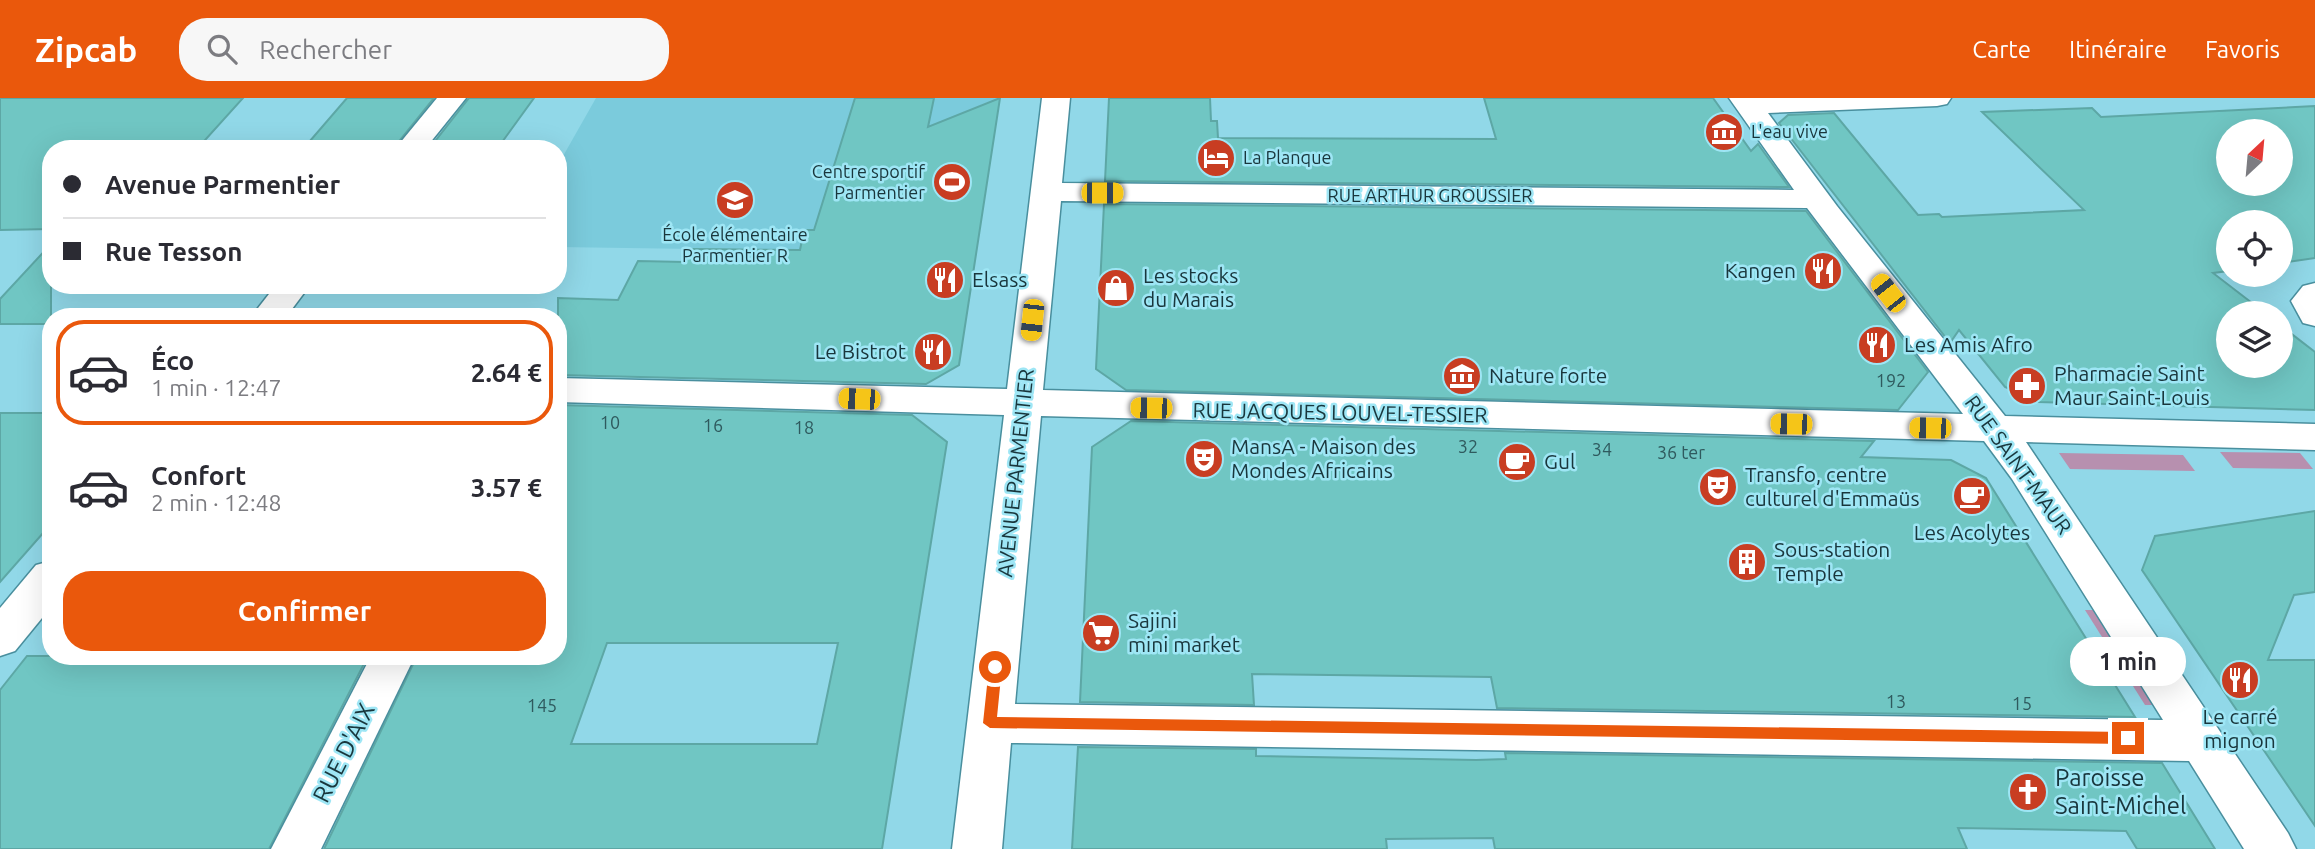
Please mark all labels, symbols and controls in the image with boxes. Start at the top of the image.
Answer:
search box [179,18,669,81]
icon: search [203,30,241,68]
text: Zipcab [35,31,137,68]
text: Rechercher [259,35,392,64]
text: Carte [1972,36,2031,63]
text: Itinéraire [2069,36,2167,63]
text: Favoris [2205,36,2280,63]
museum icon: L'eau vive [1703,111,1745,153]
north arrow [2216,119,2292,196]
map controls [2216,119,2293,378]
place label: L'eau vive [1751,121,1828,141]
hotel icon: La Planque [1195,137,1237,179]
place label: La Planque [1243,147,1331,167]
place label: Centre sportif Parmentier [812,161,925,202]
sports icon: Centre sportif Parmentier [931,161,973,203]
text: Avenue Parmentier [105,170,340,199]
school or university icon: École élémentaire Parmentier R [714,179,756,221]
car [1082,183,1124,204]
street label: RUE ARTHUR GROUSSIER [1327,185,1533,205]
button: locate [2216,210,2293,287]
place label: École élémentaire Parmentier R [662,223,808,265]
text: Rue Tesson [105,237,242,266]
restaurant icon: Kangen [1802,250,1844,292]
place label: Kangen [1725,258,1796,282]
restaurant icon: Elsass [924,259,966,301]
place label: Les stocks du Marais [1143,263,1238,311]
place label: Elsass [972,267,1027,291]
shop icon: Les stocks du Marais [1095,267,1137,309]
car [1867,270,1910,316]
car [1020,298,1045,342]
button: layers [2216,301,2293,378]
restaurant icon: Les Amis Afro [1856,324,1898,366]
restaurant icon: Le Bistrot [912,331,954,373]
place label: Les Amis Afro [1904,332,2033,356]
place label: Le Bistrot [815,339,906,363]
icon: car [67,341,130,404]
text: Éco [151,346,194,375]
museum icon: Nature forte [1441,355,1483,397]
text: 2.64 € [471,358,542,387]
place label: Pharmacie Saint Maur Saint-Louis [2054,361,2210,409]
place label: Nature forte [1489,363,1607,387]
pharmacy icon: Pharmacie Saint Maur Saint-Louis [2006,365,2048,407]
street label: AVENUE PARMENTIER [992,368,1038,578]
house number: 192 [1876,370,1906,390]
text: 1 min · 12:47 [151,375,282,400]
car [838,388,881,410]
street label: RUE SAINT-MAUR [1961,391,2077,538]
car [1130,397,1173,419]
street label: RUE JACQUES LOUVEL-TESSIER [1192,397,1488,427]
house number: 10 [600,412,620,432]
car [1770,413,1813,435]
house number: 16 [703,415,723,435]
house number: 18 [794,417,814,437]
car [1909,417,1952,439]
place label: MansA - Maison des Mondes Africains [1231,434,1416,482]
house number: 32 [1458,436,1478,456]
theatre icon: MansA - Maison des Mondes Africains [1183,438,1225,480]
house number: 34 [1592,439,1612,459]
cafe icon: Gul [1496,441,1538,483]
house number: 36 ter [1657,442,1705,462]
place label: Gul [1544,449,1575,473]
icon: car [67,456,130,519]
text: Confort [151,461,246,490]
place label: Transfo, centre culturel d'Emmaüs [1745,462,1920,510]
theatre icon: Transfo, centre culturel d'Emmaüs [1697,466,1739,508]
text: 3.57 € [471,473,542,502]
cafe icon: Les Acolytes [1951,475,1993,517]
text: 2 min · 12:48 [151,490,282,515]
place label: Les Acolytes [1914,520,2030,544]
place label: Sous-station Temple [1774,537,1890,585]
building icon: Sous-station Temple [1726,541,1768,583]
button: Confirmer [63,571,546,651]
place label: Sajini mini market [1128,608,1240,656]
supermarket icon: Sajini mini market [1080,612,1122,654]
callout: 1 min [2070,636,2186,686]
text: 1 min [2099,649,2157,674]
route start [979,651,1011,683]
restaurant icon: Le carré mignon [2219,659,2261,701]
house number: 13 [1886,691,1906,711]
house number: 15 [2012,693,2032,713]
house number: 145 [527,695,557,715]
street label: RUE D'AIX [307,698,380,807]
place label: Le carré mignon [2202,704,2278,752]
route end [2112,722,2144,754]
place label: Paroisse Saint-Michel [2055,764,2186,819]
church icon: Paroisse Saint-Michel [2007,771,2049,813]

